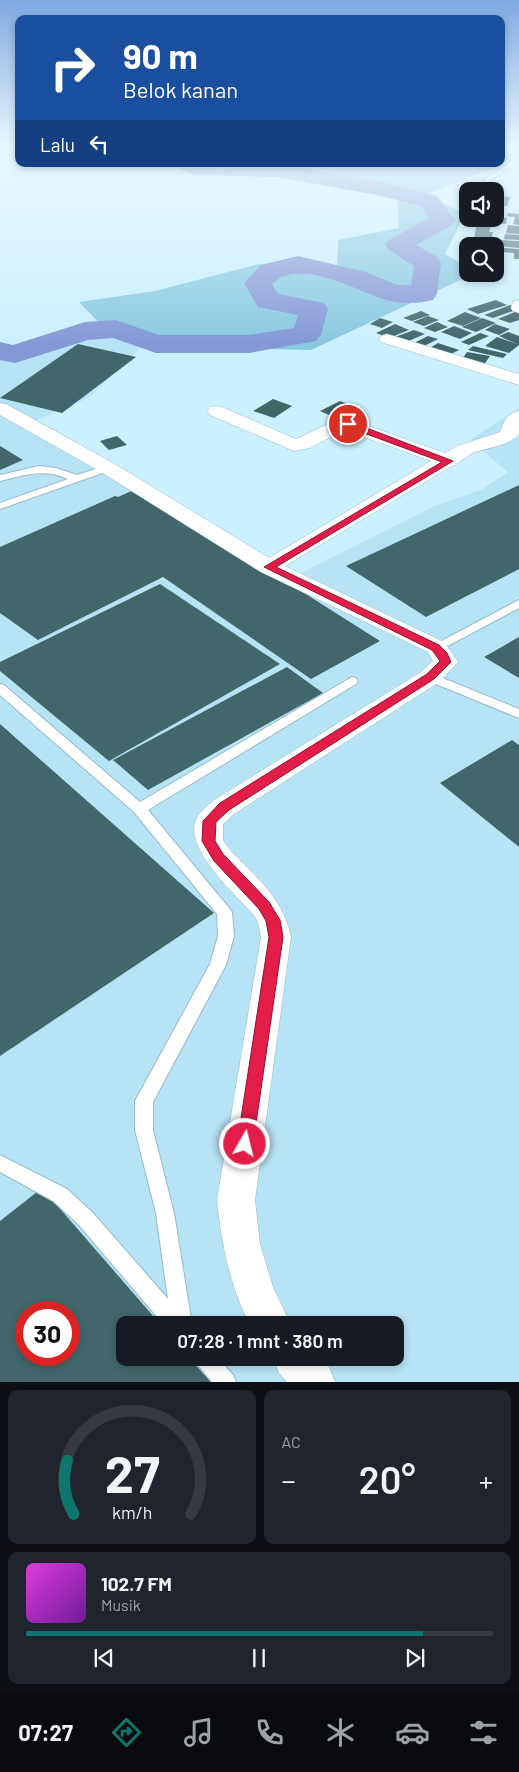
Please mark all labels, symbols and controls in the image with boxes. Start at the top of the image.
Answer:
text: 90 m [123,34,198,76]
icon: right [40,35,105,100]
text: Belok kanan [123,76,238,102]
icon: left [85,130,113,158]
text: Lalu [40,133,75,156]
map controls [459,182,504,282]
button: sound [459,182,504,227]
button: search [459,237,504,282]
pin [327,403,369,445]
icon: arrive [334,410,362,438]
position arrow [218,1117,270,1169]
speed limit sign: 30 [15,1301,80,1366]
text: 07:28 · 1 mnt · 380 m [177,1329,343,1352]
text: AC [282,1432,301,1451]
text: 27 [104,1441,159,1503]
text: 20° [359,1456,416,1502]
text: − [282,1463,296,1497]
text: + [479,1463,493,1497]
text: km/h [112,1501,152,1523]
text: 102.7 FM [101,1572,172,1595]
text: Musik [101,1595,141,1614]
icon: previous [90,1644,118,1672]
icon: pause [245,1644,273,1672]
icon: next [401,1644,429,1672]
icon: directions [109,1715,144,1750]
icon: music [181,1715,216,1750]
icon: phone [252,1715,287,1750]
icon: climate [323,1715,358,1750]
icon: car [395,1715,430,1750]
icon: filters [466,1715,501,1750]
text: 07:27 [18,1719,73,1745]

